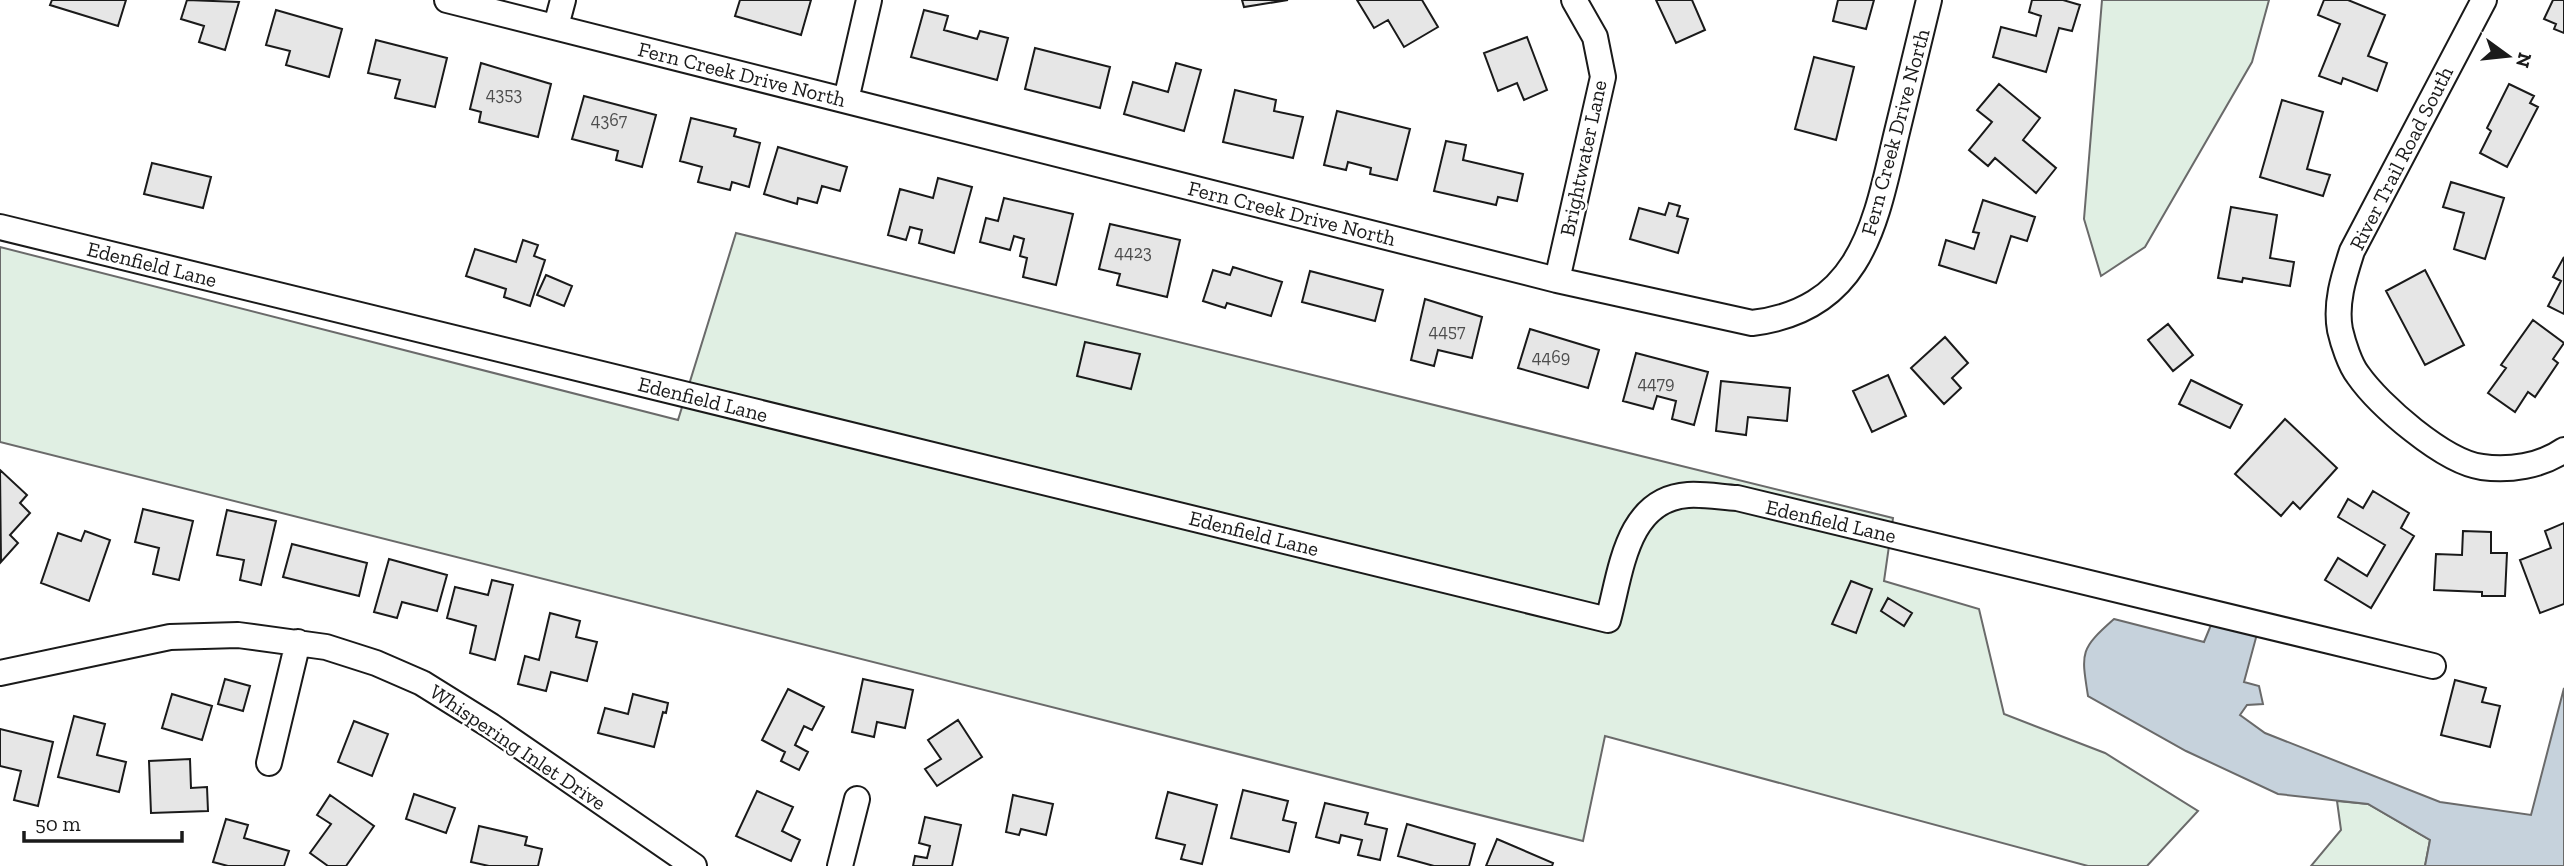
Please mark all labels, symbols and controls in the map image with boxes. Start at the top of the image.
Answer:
north arrow [2473,21,2543,91]
street label: Fern Creek Drive North [1855,26,1935,238]
street label: Fern Creek Drive North [636,36,849,112]
text: N [2511,50,2537,70]
street label: River Trail Road South [2344,62,2458,254]
street label: Brightwater Lane [1554,77,1612,238]
house number: 4353 [486,83,522,105]
house number: 4367 [591,109,628,131]
street label: Fern Creek Drive North [1186,175,1399,251]
street label: Edenfield Lane [84,236,220,292]
house number: 4423 [1114,241,1152,263]
house number: 4457 [1428,320,1466,342]
house number: 4469 [1532,346,1570,368]
street label: Edenfield Lane [635,371,771,427]
house number: 4479 [1637,372,1675,394]
street label: Edenfield Lane [1763,494,1899,548]
street label: Edenfield Lane [1186,505,1322,561]
street label: Whispering Inlet Drive [425,679,611,815]
scale bar [24,800,182,844]
text: 50 m [35,811,81,836]

